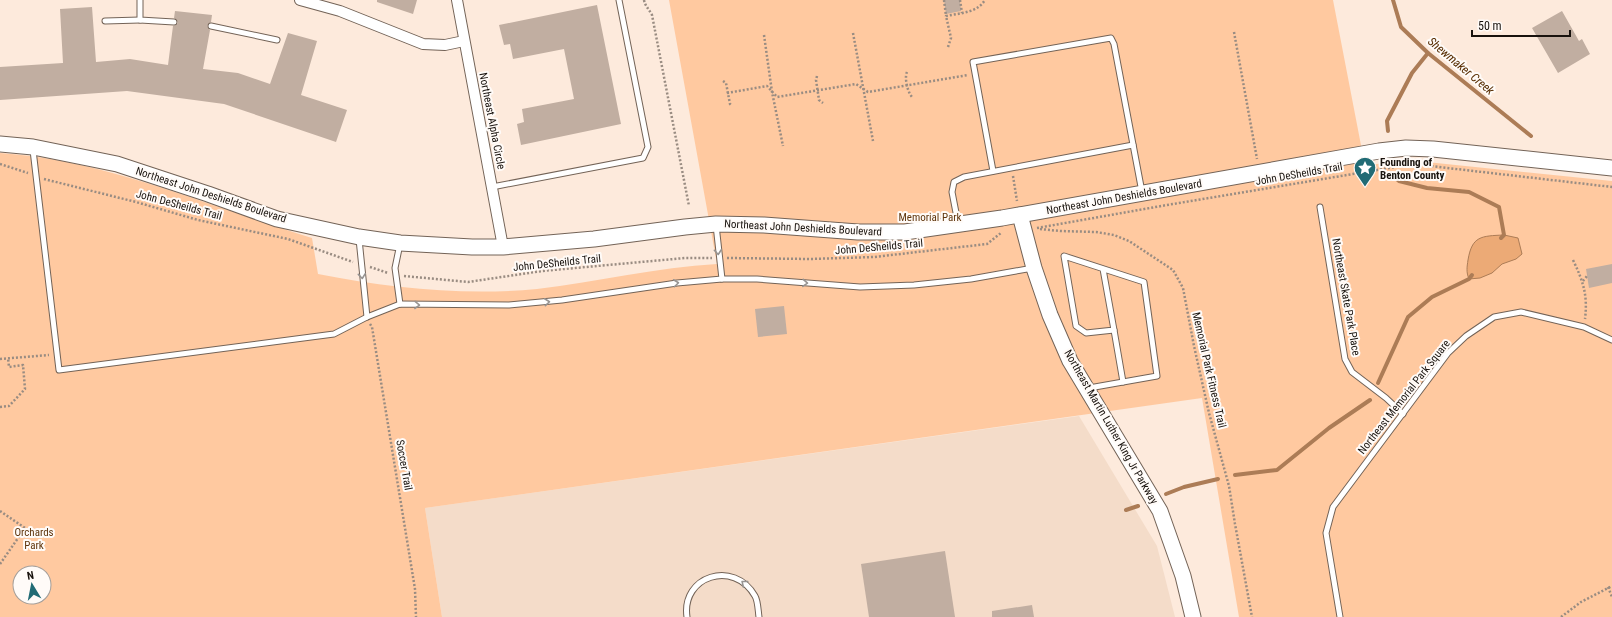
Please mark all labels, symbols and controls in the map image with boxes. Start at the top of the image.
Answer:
scale bar [1472,12,1570,38]
text: 50 m [1478,19,1502,33]
water label: Shewmaker Creek [1425,34,1498,98]
street label: Northeast Alpha Circle [476,72,508,170]
place icon: Founding of Benton County [1352,155,1378,188]
place label: Founding of Benton County [1380,156,1444,182]
street label: John DeSheilds Trail [1254,160,1344,188]
street label: Northeast John Deshields Boulevard [134,164,288,226]
street label: Northeast John Deshields Boulevard [1045,177,1203,217]
street label: John DeSheilds Trail [135,187,223,223]
park label: Memorial Park [898,211,962,224]
street label: Northeast John Deshields Boulevard [724,217,882,239]
street label: John DeSheilds Trail [834,237,924,257]
street label: Northeast Skate Park Place [1329,237,1363,357]
one-way arrow [714,249,723,255]
street label: John DeSheilds Trail [512,252,602,274]
one-way arrow [357,273,366,279]
one-way arrow [673,279,679,288]
one-way arrow [802,279,809,288]
one-way arrow [544,297,550,306]
one-way arrow [414,301,420,309]
street label: Memorial Park Fitness Trail [1189,311,1229,429]
street label: Northeast Memorial Park Square [1355,337,1453,457]
street label: Northeast Martin Luther King Jr Parkway [1061,348,1161,507]
street label: Soccer Trail [393,439,415,491]
park label: Orchards Park [14,526,54,552]
north arrow [12,565,52,605]
text: N [26,569,35,583]
one-way arrow [741,581,748,588]

